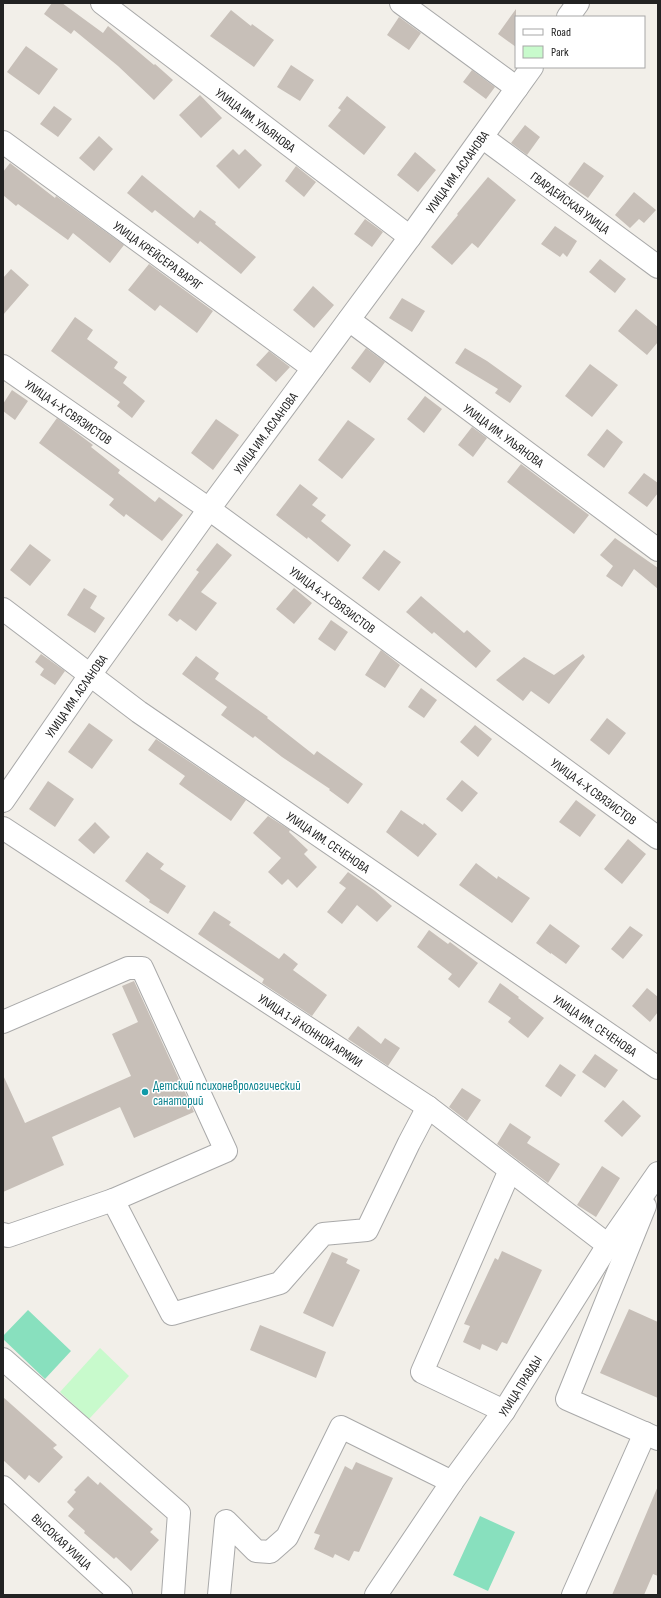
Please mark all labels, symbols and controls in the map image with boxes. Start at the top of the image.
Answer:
legend [515,16,645,68]
text: Road [551,25,571,40]
text: Park [551,45,569,60]
street label: УЛИЦА ИМ. УЛЬЯНОВА [212,85,299,156]
street label: УЛИЦА ИМ. АСЛАНОВА [423,128,493,217]
street label: ГВАРДЕЙСКАЯ УЛИЦА [527,169,613,238]
street label: УЛИЦА КРЕЙСЕРА ВАРЯГ [110,218,206,294]
street label: УЛИЦА 4-Х СВЯЗИСТОВ [21,377,115,448]
street label: УЛИЦА ИМ. АСЛАНОВА [231,389,302,478]
street label: УЛИЦА ИМ. УЛЬЯНОВА [460,401,547,472]
street label: УЛИЦА 4-Х СВЯЗИСТОВ [286,564,378,637]
street label: УЛИЦА ИМ. АСЛАНОВА [42,651,111,741]
street label: УЛИЦА 4-Х СВЯЗИСТОВ [547,755,640,829]
street label: УЛИЦА ИМ. СЕЧЕНОВА [283,808,373,877]
street label: УЛИЦА 1-Й КОННОЙ АРМИИ [255,991,365,1071]
street label: УЛИЦА ИМ. СЕЧЕНОВА [550,992,640,1060]
place label: Детский психоневрологический санаторий [153,1078,301,1109]
marker: Детский психоневрологический санаторий [140,1087,150,1097]
street label: УЛИЦА ПРАВДЫ [496,1353,546,1420]
street label: ВЫСОКАЯ УЛИЦА [28,1510,95,1573]

